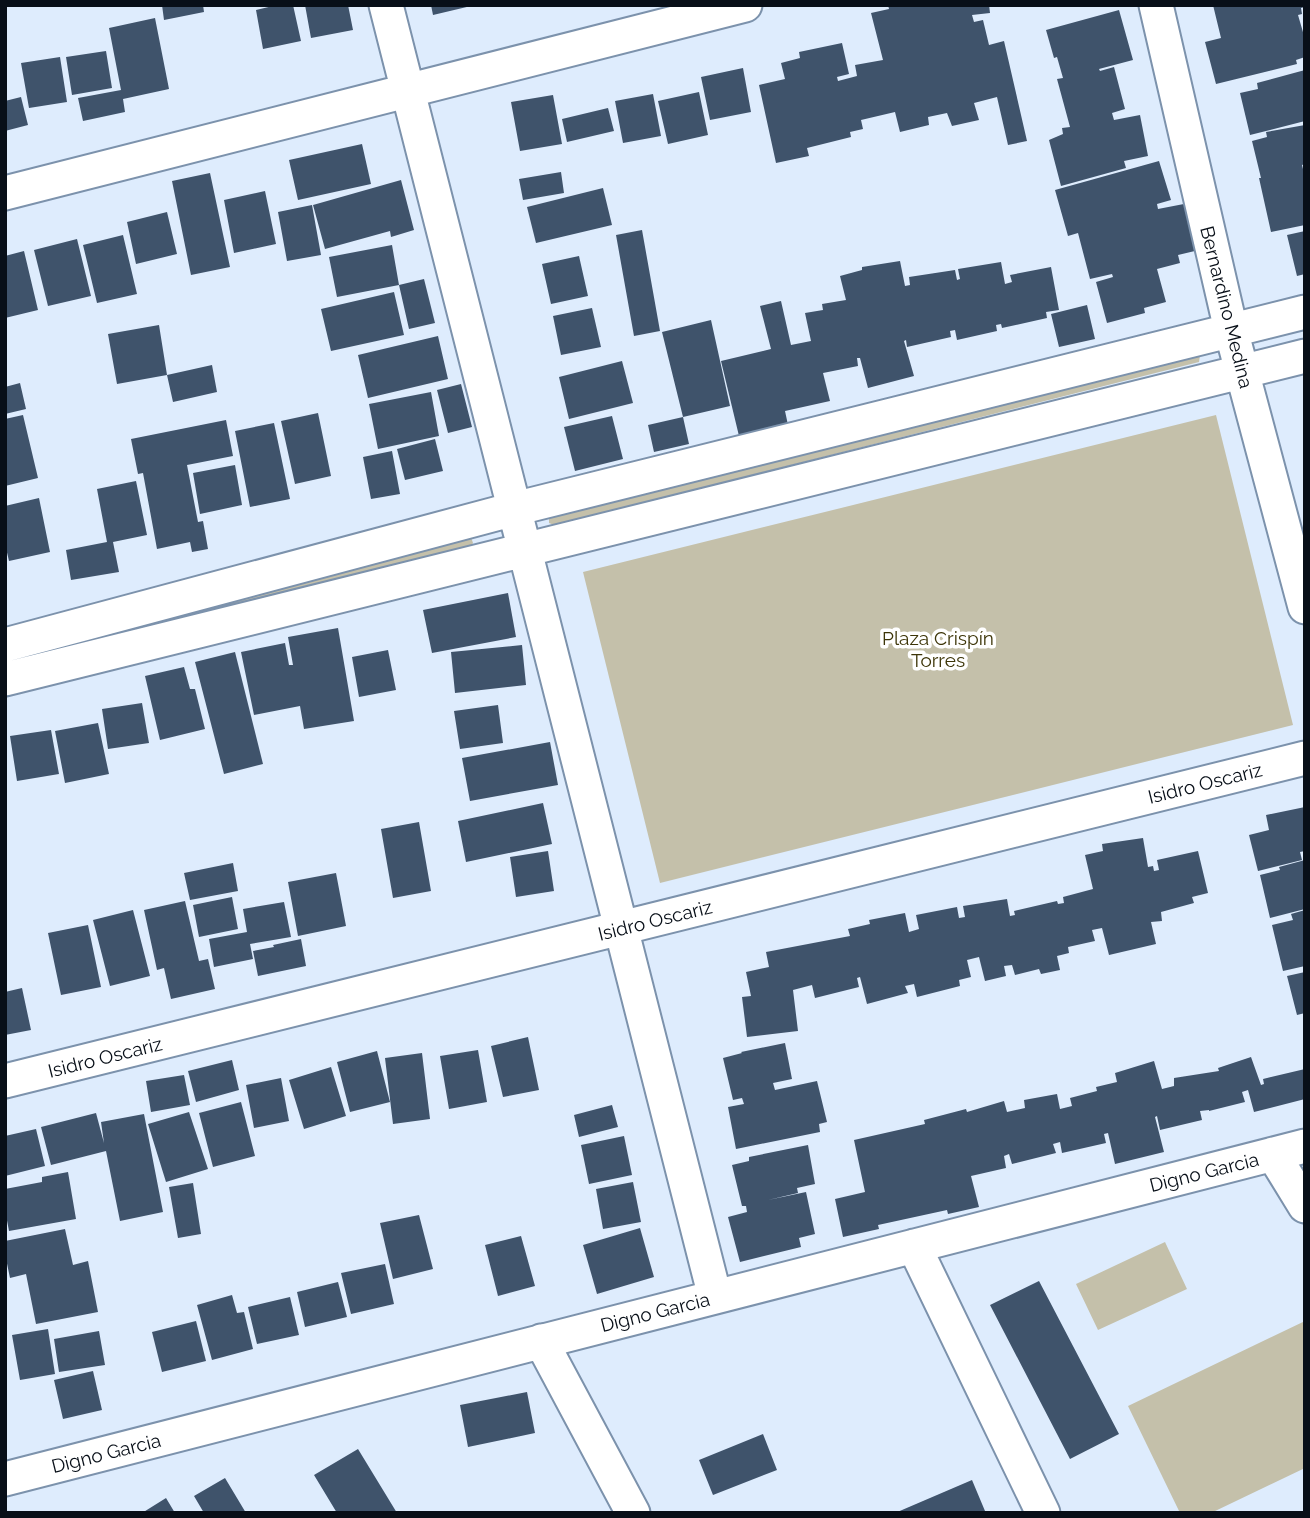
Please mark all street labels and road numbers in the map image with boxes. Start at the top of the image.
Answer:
street label: Bernardino Medina [1196,224,1258,390]
street label: Isidro Oscariz [1146,758,1264,808]
street label: Isidro Oscariz [596,895,714,945]
street label: Isidro Oscariz [46,1032,164,1082]
street label: Digno Garcia [1147,1148,1261,1196]
street label: Digno Garcia [598,1288,712,1336]
street label: Digno Garcia [49,1429,163,1477]

